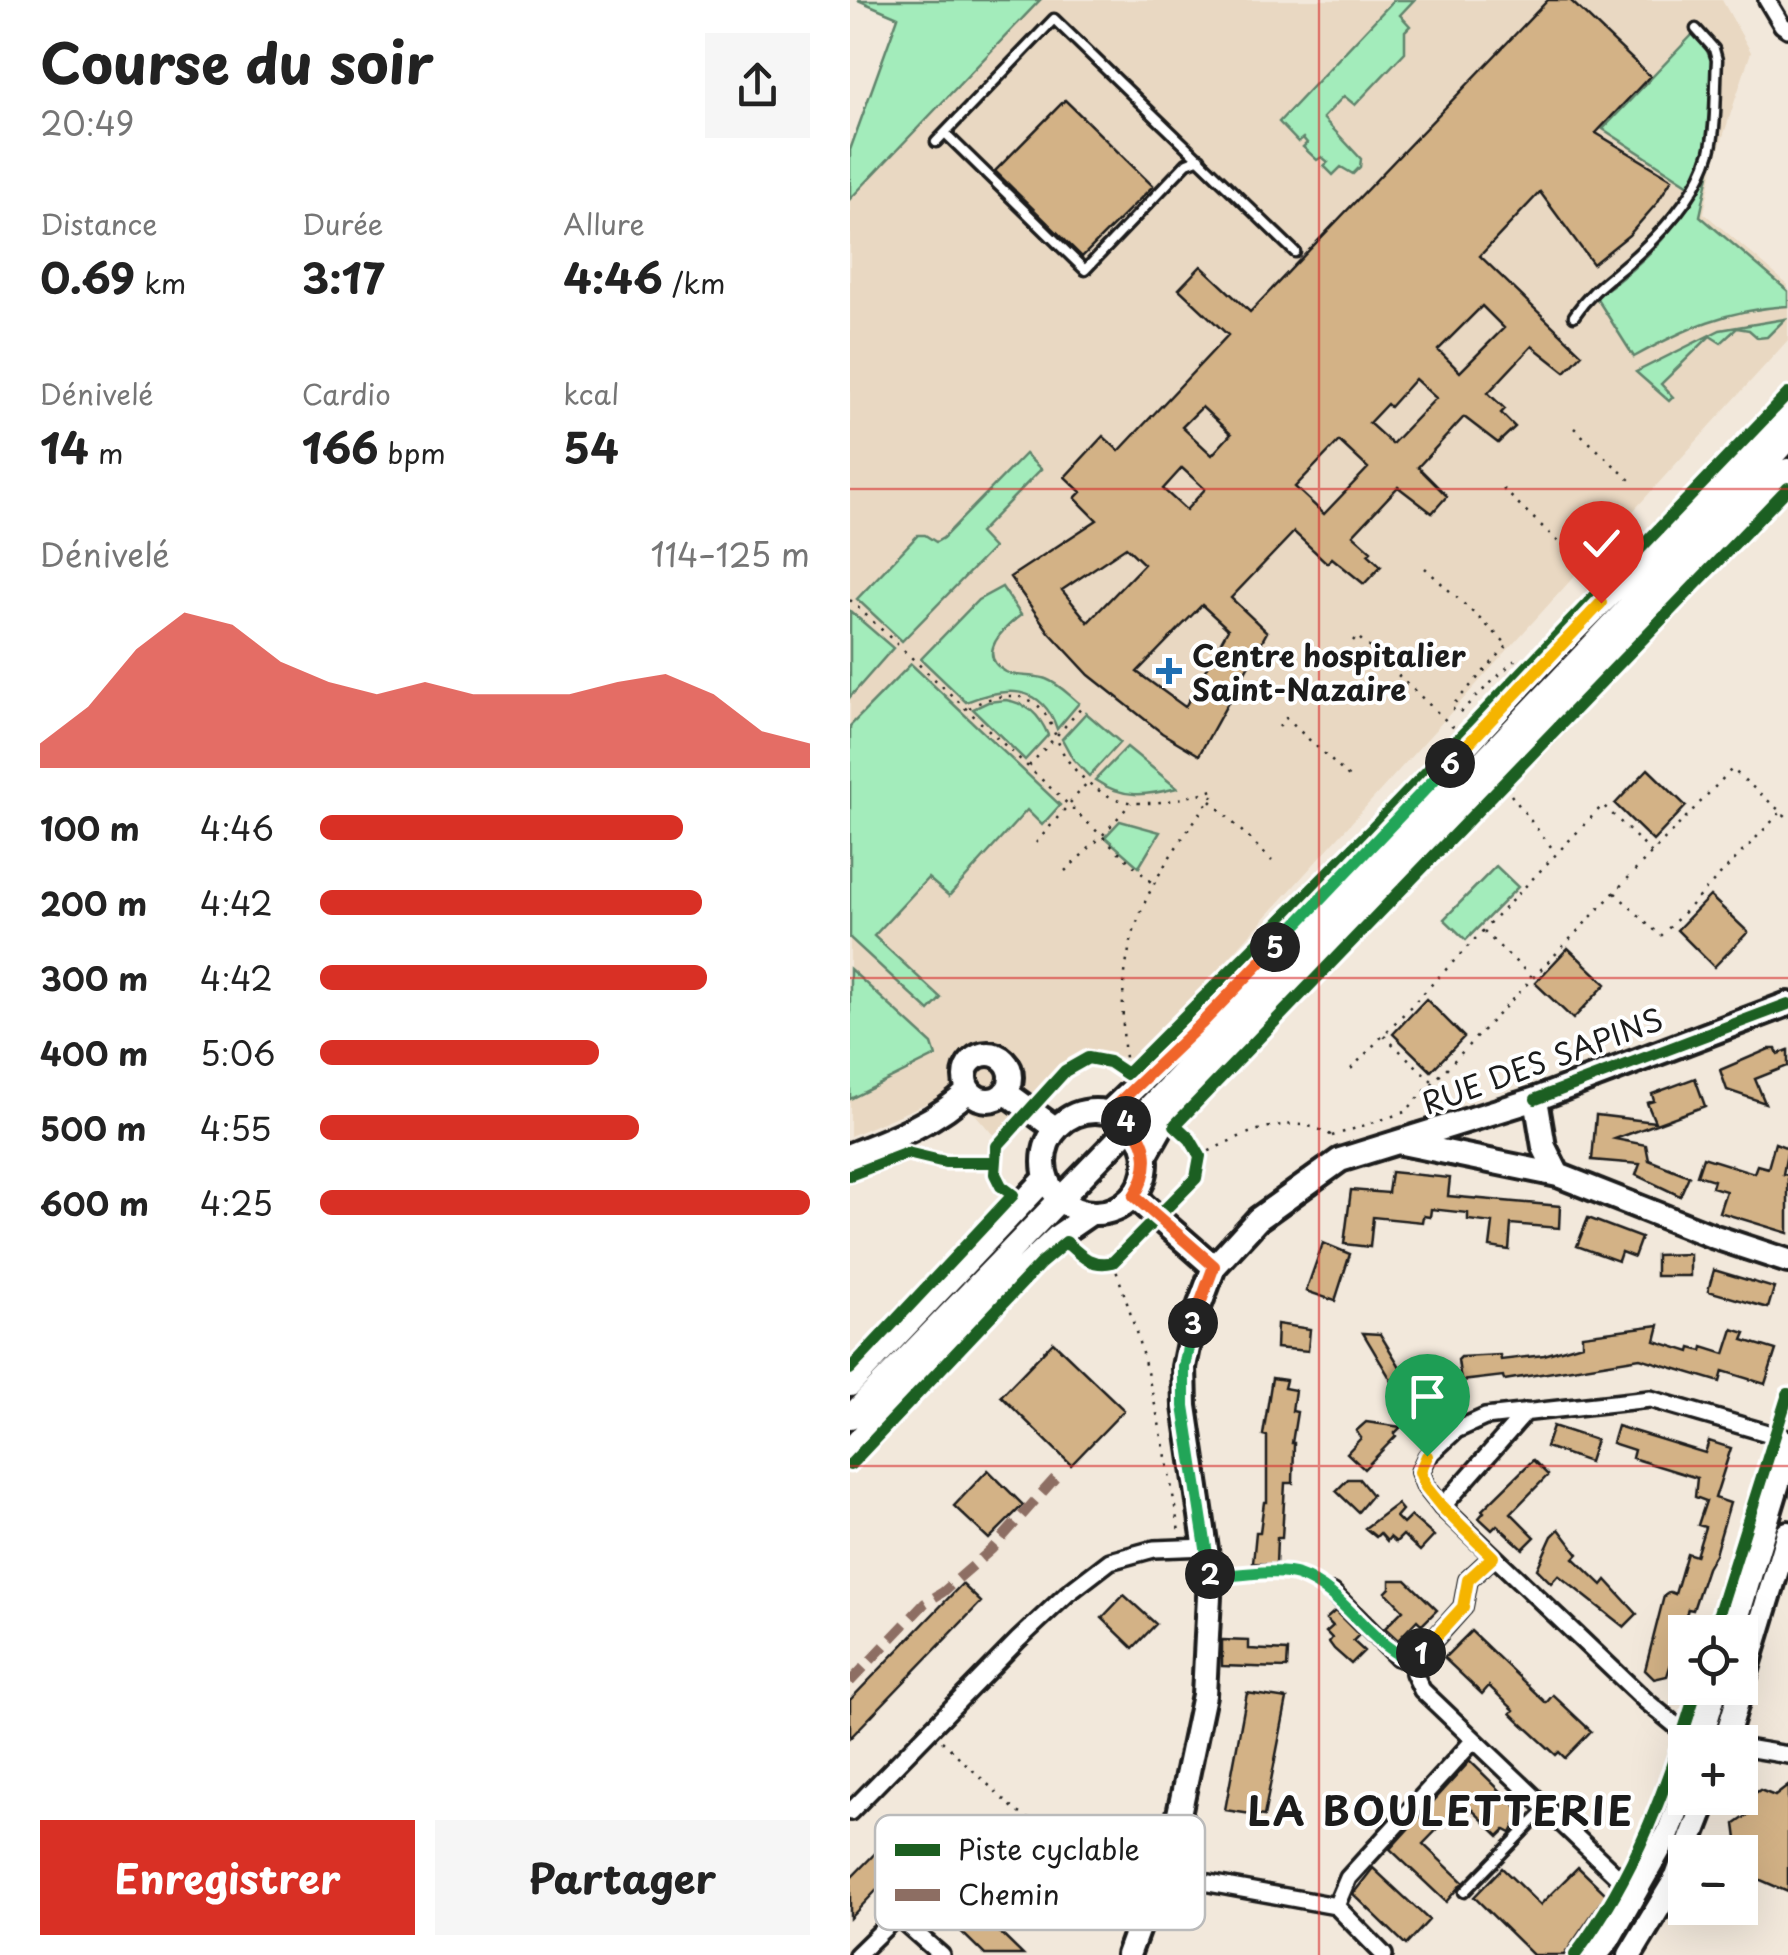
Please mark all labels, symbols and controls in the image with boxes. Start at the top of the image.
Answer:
text: Course du soir [40,20,434,103]
button: share [705,33,810,138]
text: 20:49 [40,99,134,147]
text: Distance [40,202,158,245]
text: Durée [302,202,384,245]
text: Allure [563,202,645,245]
text: 0.69 [40,245,135,308]
text: 3:17 [302,245,385,308]
text: 4:46 [563,245,663,308]
text: km [135,261,186,304]
text: /km [663,261,725,304]
text: Dénivelé [40,372,154,415]
text: Cardio [302,372,391,415]
text: kcal [563,372,619,415]
text: 14 [40,415,89,478]
text: 166 [302,415,379,478]
text: 54 [563,415,619,478]
text: m [89,431,124,474]
text: bpm [379,431,446,474]
pin [1559,501,1644,604]
icon: check [1574,516,1629,571]
text: Dénivelé [40,530,170,578]
text: 114–125 m [651,530,810,578]
place label: Centre hospitalier Saint-Nazaire [1192,632,1466,711]
marker: Centre hospitalier Saint-Nazaire [1156,658,1182,684]
pin: 6 [1425,738,1475,788]
text: 6 [1440,741,1460,784]
text: 100 m [40,804,140,852]
text: 4:46 [200,804,274,852]
text: 200 m [40,879,147,927]
text: 4:42 [200,879,273,927]
pin: 5 [1250,922,1300,972]
text: 5 [1266,925,1284,968]
text: 300 m [40,954,148,1002]
text: 4:42 [200,954,273,1002]
street label: RUE DES SAPINS [1415,995,1669,1125]
text: 400 m [40,1029,148,1077]
text: 5:06 [200,1029,276,1077]
pin: 4 [1101,1096,1151,1146]
text: 4 [1116,1099,1136,1142]
text: 500 m [40,1104,146,1152]
text: 4:55 [200,1104,271,1152]
text: 600 m [40,1179,149,1227]
text: 4:25 [200,1179,273,1227]
pin: 3 [1168,1298,1218,1348]
text: 3 [1184,1301,1202,1344]
pin [1385,1354,1470,1457]
icon: arrive [1400,1369,1455,1424]
pin: 2 [1185,1549,1235,1599]
text: 2 [1200,1552,1220,1595]
map controls [1668,1615,1758,1925]
button: locate [1668,1615,1758,1705]
pin: 1 [1396,1628,1446,1678]
text: 1 [1414,1631,1428,1674]
button: + [1668,1725,1758,1815]
district label: LA BOULETTERIE [1247,1779,1635,1840]
legend [875,1815,1205,1930]
button: Enregistrer [40,1820,415,1935]
button: Partager [435,1820,810,1935]
text: Piste cyclable [958,1827,1140,1870]
button: − [1668,1835,1758,1925]
text: Chemin [958,1872,1059,1915]

